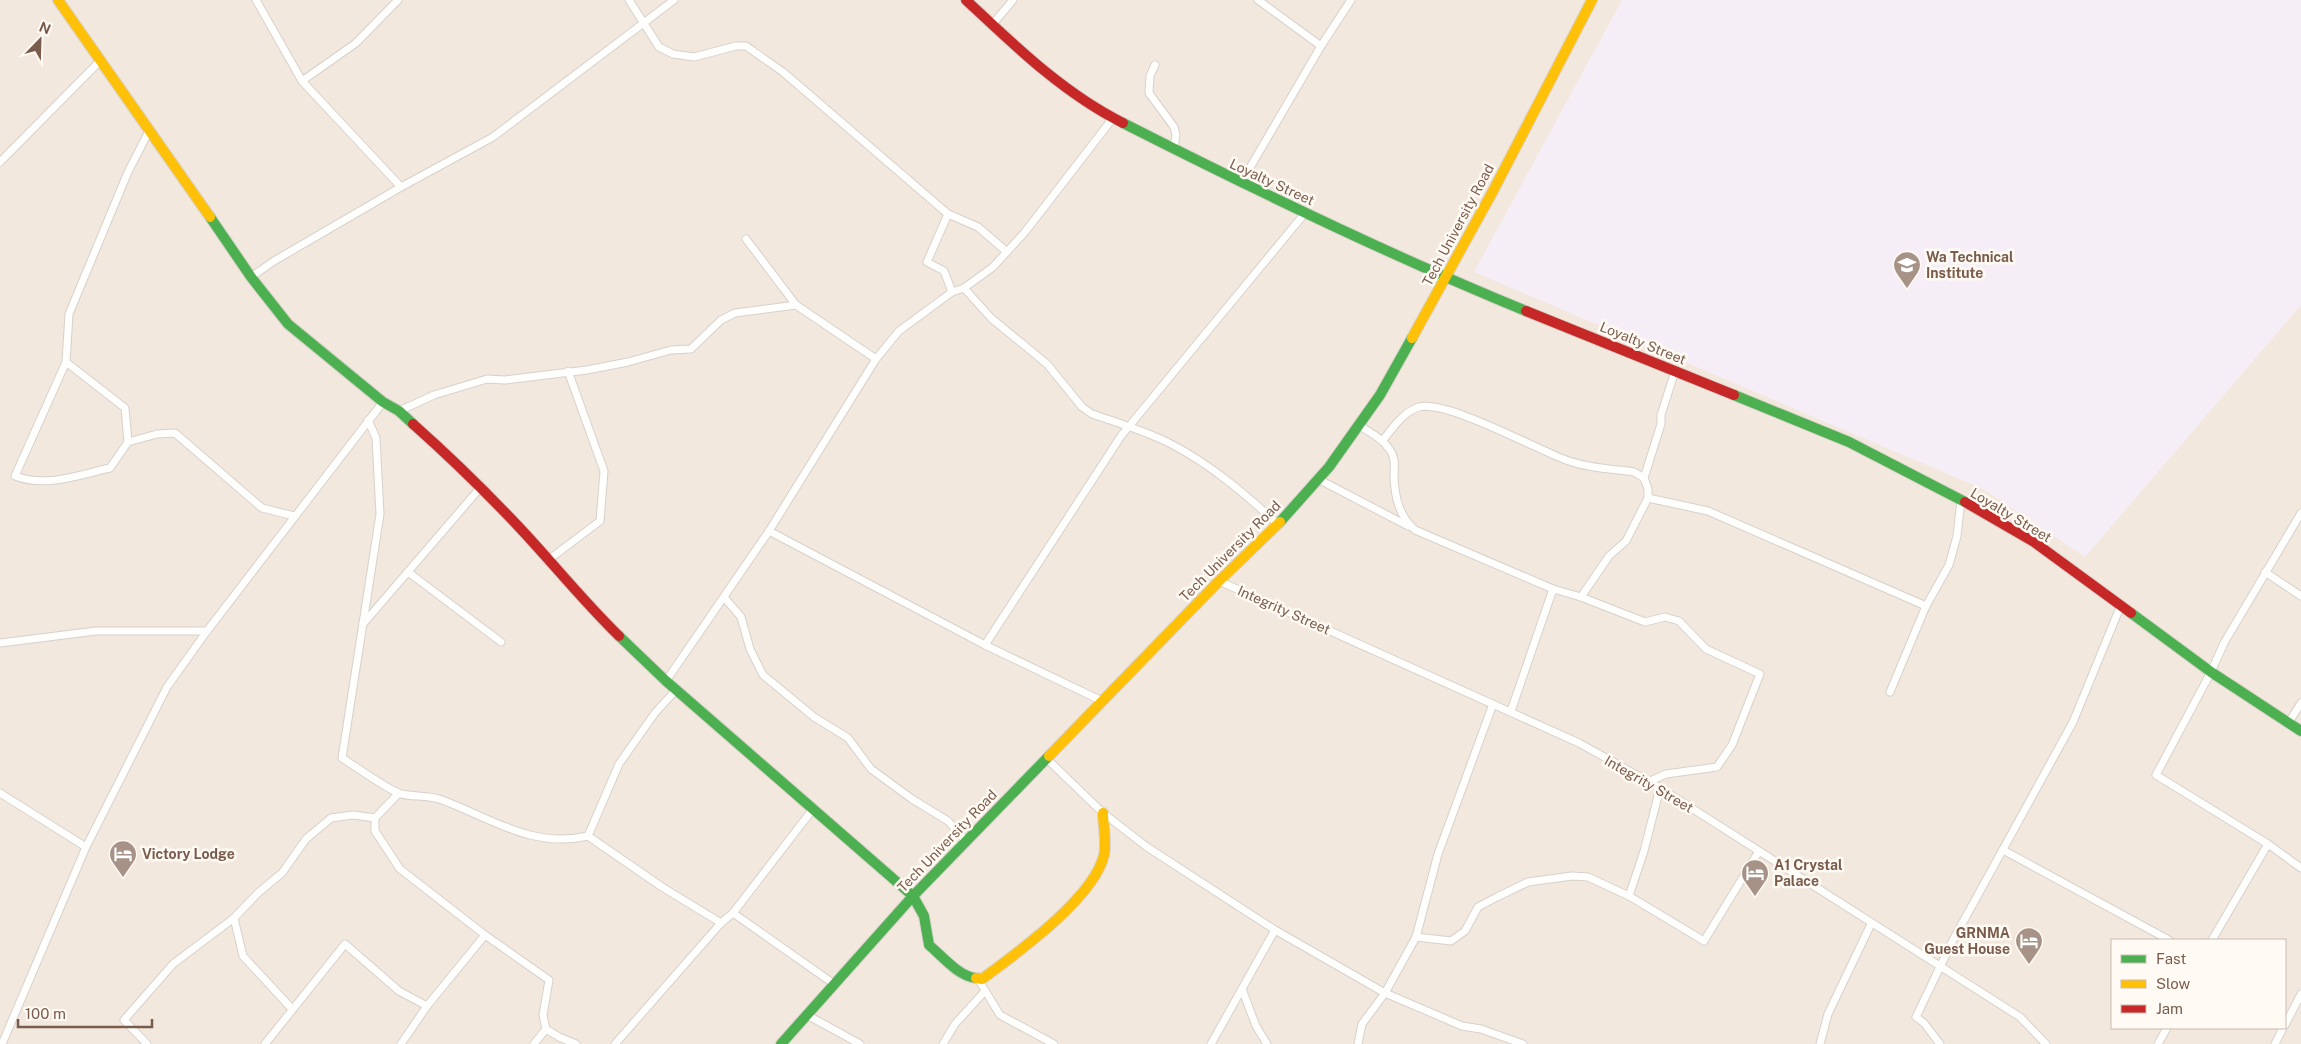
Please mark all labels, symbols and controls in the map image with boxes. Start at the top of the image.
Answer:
north arrow [15,15,65,65]
text: N [37,19,53,38]
street label: Loyalty Street [1227,155,1317,209]
street label: Tech University Road [1419,161,1497,289]
place label: Wa Technical Institute [1926,249,2014,281]
school or university icon: Wa Technical Institute [1892,250,1922,289]
street label: Loyalty Street [1598,318,1688,368]
street label: Loyalty Street [1968,485,2054,545]
street label: Tech University Road [1176,497,1284,605]
street label: Integrity Street [1235,582,1333,638]
street label: Integrity Street [1602,752,1696,816]
street label: Tech University Road [894,787,1000,895]
hotel icon: Victory Lodge [108,839,138,878]
place label: Victory Lodge [142,846,235,862]
place label: A1 Crystal Palace [1774,857,1843,889]
hotel icon: A1 Crystal Palace [1740,858,1770,897]
place label: GRNMA Guest House [1924,925,2010,957]
hotel icon: GRNMA Guest House [2014,926,2044,965]
legend [2111,939,2286,1029]
text: Fast [2156,950,2186,967]
text: Slow [2156,975,2191,992]
scale bar [18,996,151,1028]
text: Jam [2156,1000,2183,1017]
text: 100 m [25,1005,66,1022]

